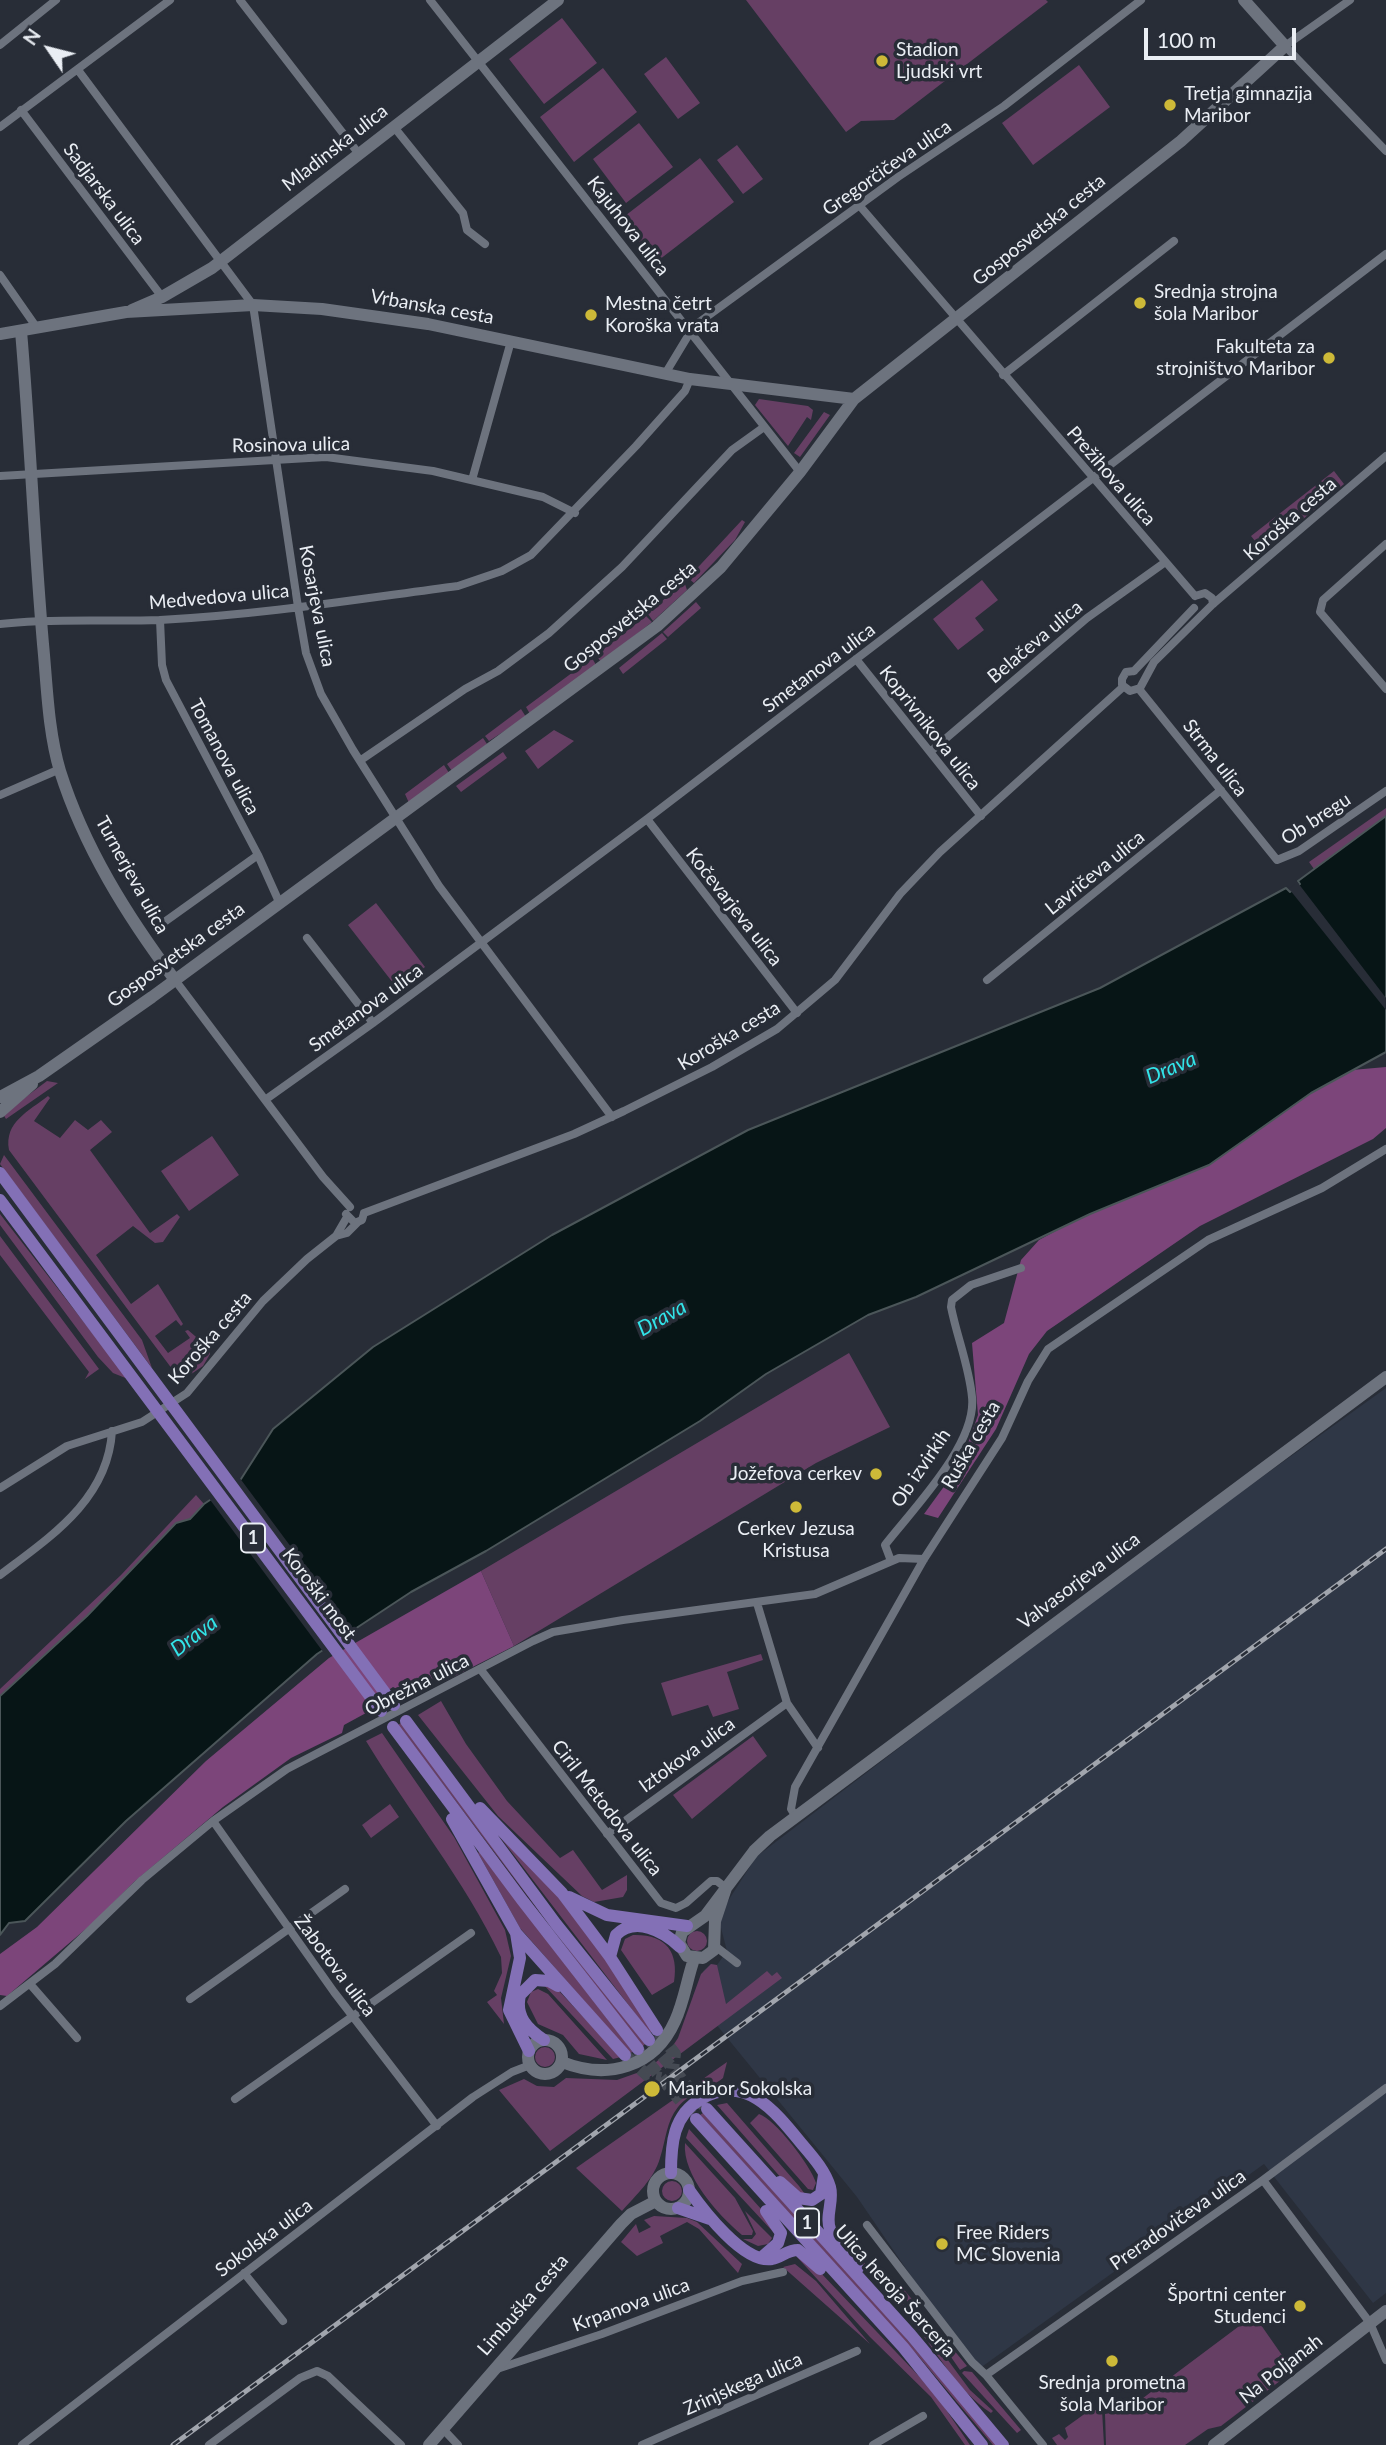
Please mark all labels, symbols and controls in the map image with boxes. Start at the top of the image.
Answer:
north arrow [14,14,84,84]
scale bar [1148,14,1300,58]
text: N [18,24,45,49]
text: 100 m [1157,27,1216,52]
place label: Stadion Ljudski vrt [896,39,982,83]
marker: Stadion Ljudski vrt [874,53,890,69]
place label: Tretja gimnazija Maribor [1184,83,1313,127]
marker: Tretja gimnazija Maribor [1162,97,1178,113]
street label: Mladinska ulica [278,100,392,196]
street label: Gregorčičeva ulica [818,115,956,221]
street label: Sadjarska ulica [58,139,150,249]
street label: Gosposvetska cesta [968,169,1110,291]
street label: Kajuhova ulica [582,172,674,280]
place label: Srednja strojna šola Maribor [1154,281,1278,325]
street label: Vrbanska cesta [368,285,496,329]
place label: Mestna četrt Koroška vrata [605,293,719,337]
marker: Srednja strojna šola Maribor [1132,295,1148,311]
marker: Mestna četrt Koroška vrata [583,307,599,323]
place label: Fakulteta za strojništvo Maribor [1156,336,1315,380]
marker: Fakulteta za strojništvo Maribor [1321,350,1337,366]
street label: Prežihova ulica [1062,422,1160,530]
street label: Rosinova ulica [232,433,350,457]
street label: Koroška cesta [1239,472,1341,566]
street label: Kosarjeva ulica [294,543,340,669]
street label: Gosposvetska cesta [559,556,701,678]
street label: Medvedova ulica [148,580,290,614]
street label: Belačeva ulica [983,596,1087,688]
street label: Smetanova ulica [758,618,880,718]
street label: Koprivnikova ulica [874,661,986,795]
street label: Tomanova ulica [184,695,264,819]
street label: Strma ulica [1178,715,1252,801]
street label: Ob bregu [1277,788,1355,850]
street label: Turnerjeva ulica [90,812,174,938]
street label: Lavričeva ulica [1041,826,1149,920]
street label: Kočevarjeva ulica [681,843,787,971]
street label: Gosposvetska cesta [103,898,249,1012]
street label: Smetanova ulica [305,959,427,1057]
street label: Koroška cesta [674,996,784,1076]
water label: Drava [1142,1046,1200,1090]
street label: Koroška cesta [163,1287,257,1389]
water label: Drava [633,1294,691,1342]
street label: Ruška cesta [937,1397,1005,1493]
street label: Ob izvirkih [886,1424,956,1512]
place label: Jožefova cerkev [730,1463,862,1485]
marker: Jožefova cerkev [868,1466,884,1482]
marker: Cerkev Jezusa Kristusa [788,1499,804,1515]
place label: Cerkev Jezusa Kristusa [737,1518,855,1562]
road number: 1 [241,1524,265,1553]
street label: Valvasorjeva ulica [1014,1528,1144,1634]
street label: Koroški most [277,1544,361,1644]
water label: Drava [165,1610,223,1662]
street label: Obrežna ulica [361,1649,473,1721]
street label: Iztokova ulica [635,1713,739,1797]
street label: Ciril Metodova ulica [547,1736,667,1880]
street label: Žabotova ulica [289,1911,381,2021]
place label: Maribor Sokolska [668,2078,812,2100]
marker: Maribor Sokolska [642,2079,662,2099]
street label: Preradovičeva ulica [1106,2165,1250,2275]
street label: Sokolska ulica [211,2194,317,2282]
road number: 1 [795,2208,819,2238]
street label: Ulica heroja Šercerja [830,2220,960,2362]
place label: Free Riders MC Slovenia [956,2222,1061,2266]
marker: Free Riders MC Slovenia [934,2236,950,2252]
street label: Limbuška cesta [473,2250,573,2360]
street label: Krpanova ulica [569,2273,693,2337]
place label: Športni center Studenci [1168,2284,1286,2328]
marker: Športni center Studenci [1292,2298,1308,2314]
street label: Na Poljanah [1235,2329,1327,2409]
street label: Zrinjskega ulica [680,2348,806,2420]
marker: Srednja prometna šola Maribor [1104,2353,1120,2369]
place label: Srednja prometna šola Maribor [1038,2372,1186,2416]

